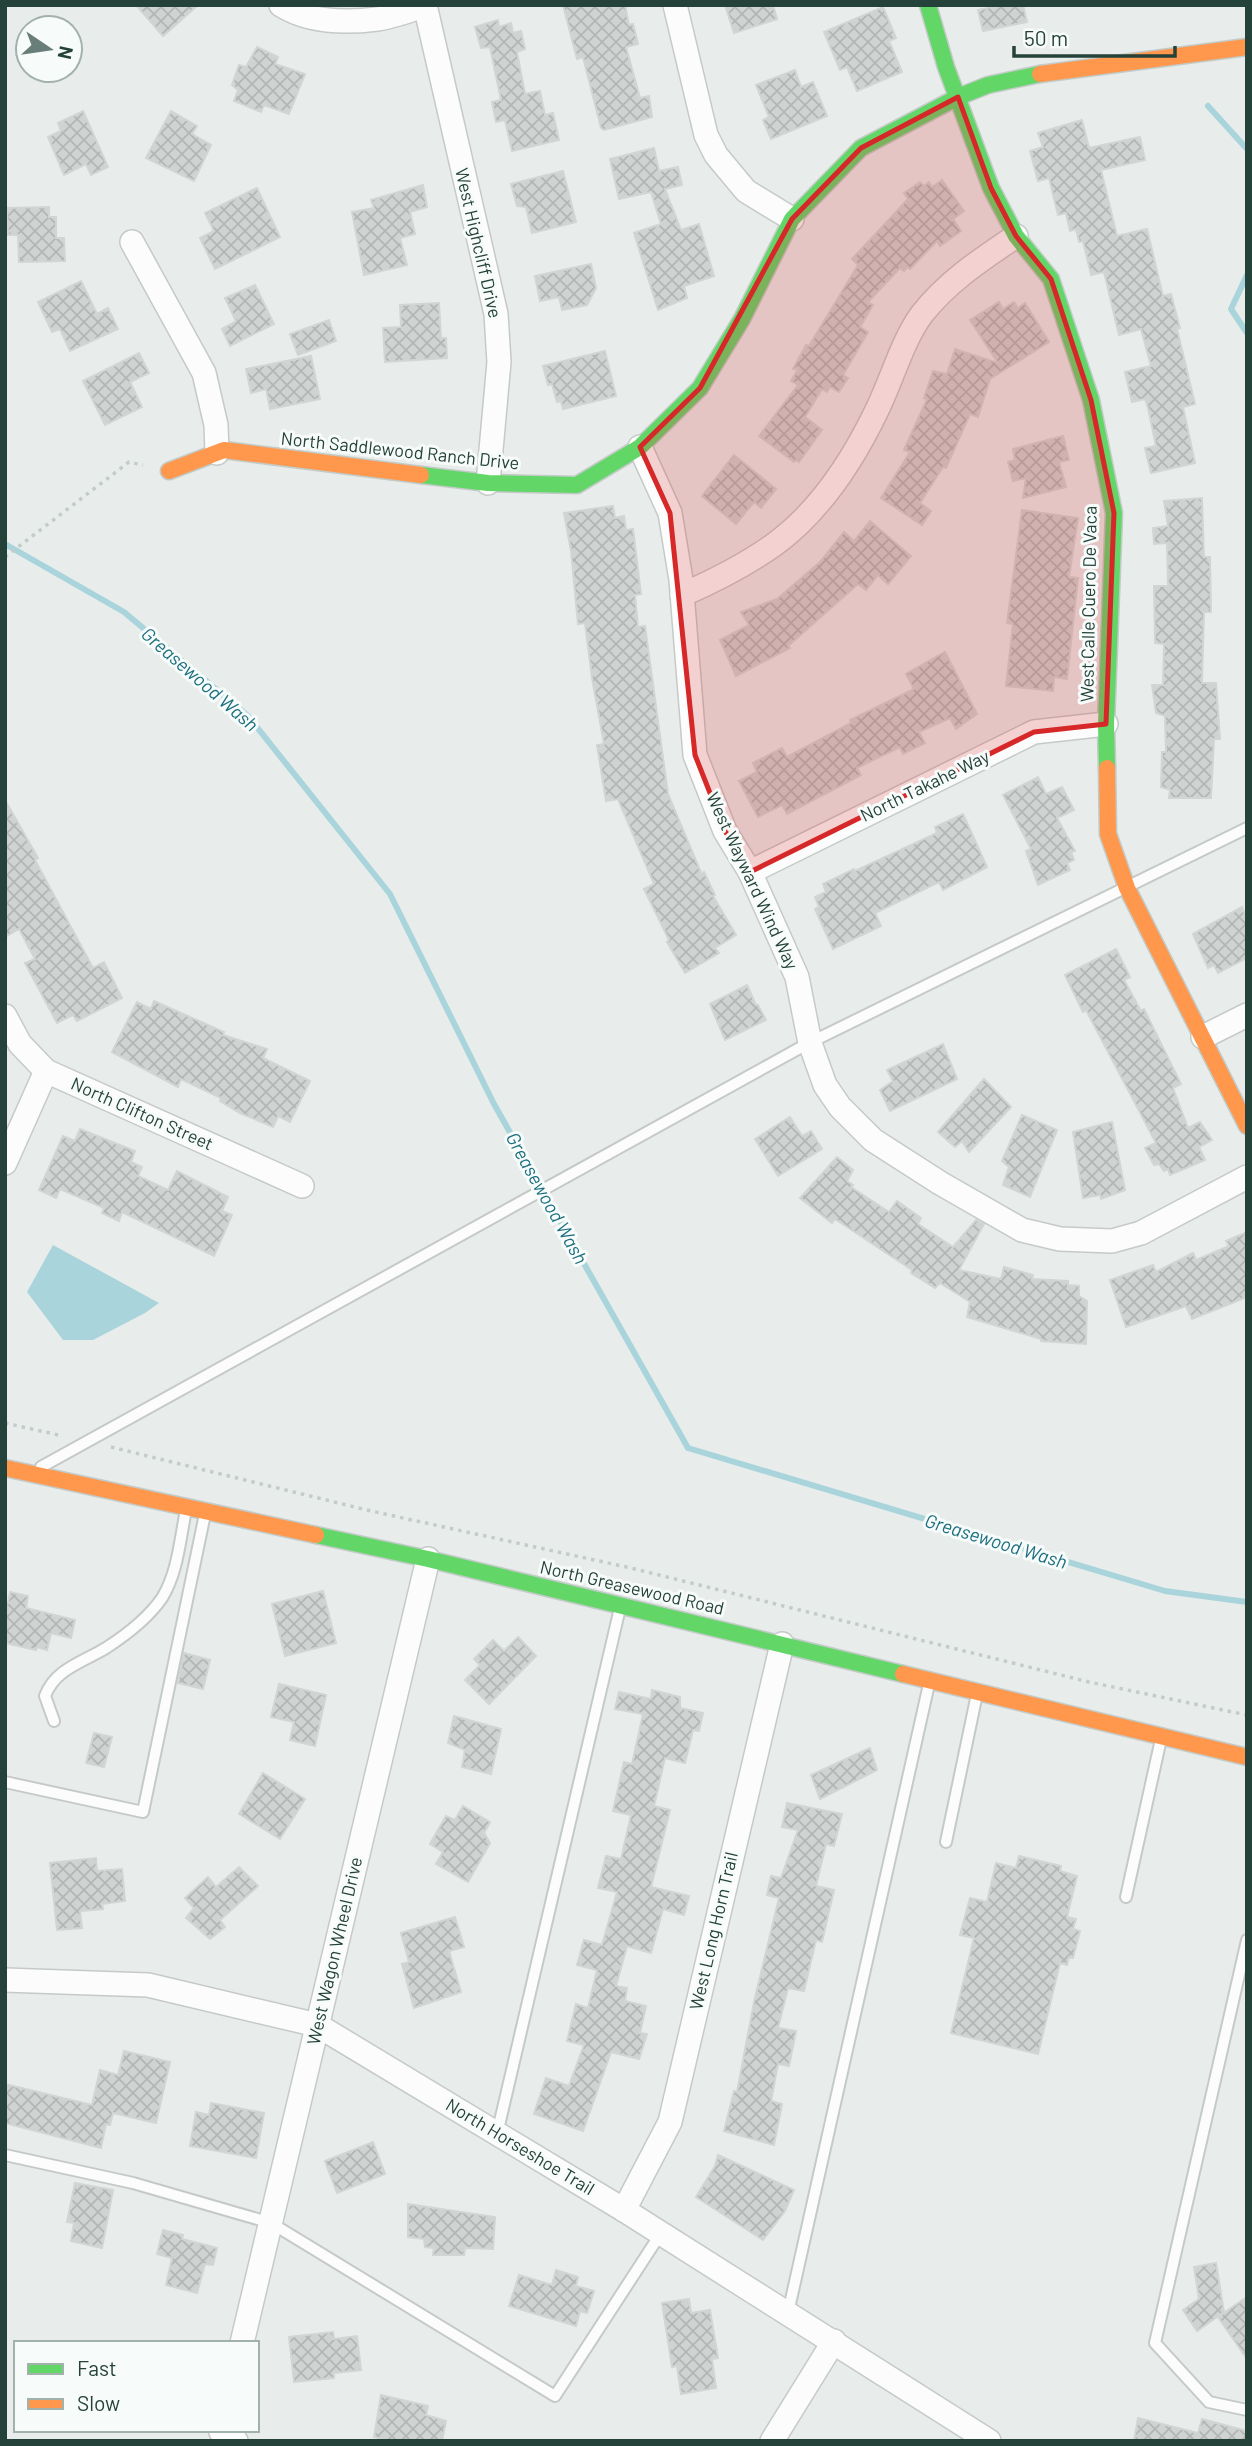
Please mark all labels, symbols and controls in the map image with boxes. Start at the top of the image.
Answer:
north arrow [14,14,84,84]
scale bar [1014,14,1175,58]
text: 50 m [1024,25,1068,50]
text: N [53,44,79,62]
street label: West Highcliff Drive [451,166,507,320]
street label: North Saddlewood Ranch Drive [280,427,520,473]
street label: West Calle Cuero De Vaca [1075,506,1101,702]
water label: Greasewood Wash [137,622,263,736]
street label: North Takahe Way [856,744,993,826]
street label: West Wayward Wind Way [702,788,804,973]
street label: North Clifton Street [68,1072,217,1154]
water label: Greasewood Wash [502,1128,593,1268]
water label: Greasewood Wash [922,1508,1070,1573]
street label: North Greasewood Road [538,1555,726,1619]
street label: West Long Horn Trail [684,1850,742,2012]
street label: West Wagon Wheel Drive [302,1855,366,2047]
street label: North Horseshoe Trail [442,2093,599,2199]
legend [14,2341,259,2432]
text: Fast [77,2355,117,2380]
text: Slow [77,2390,120,2415]

